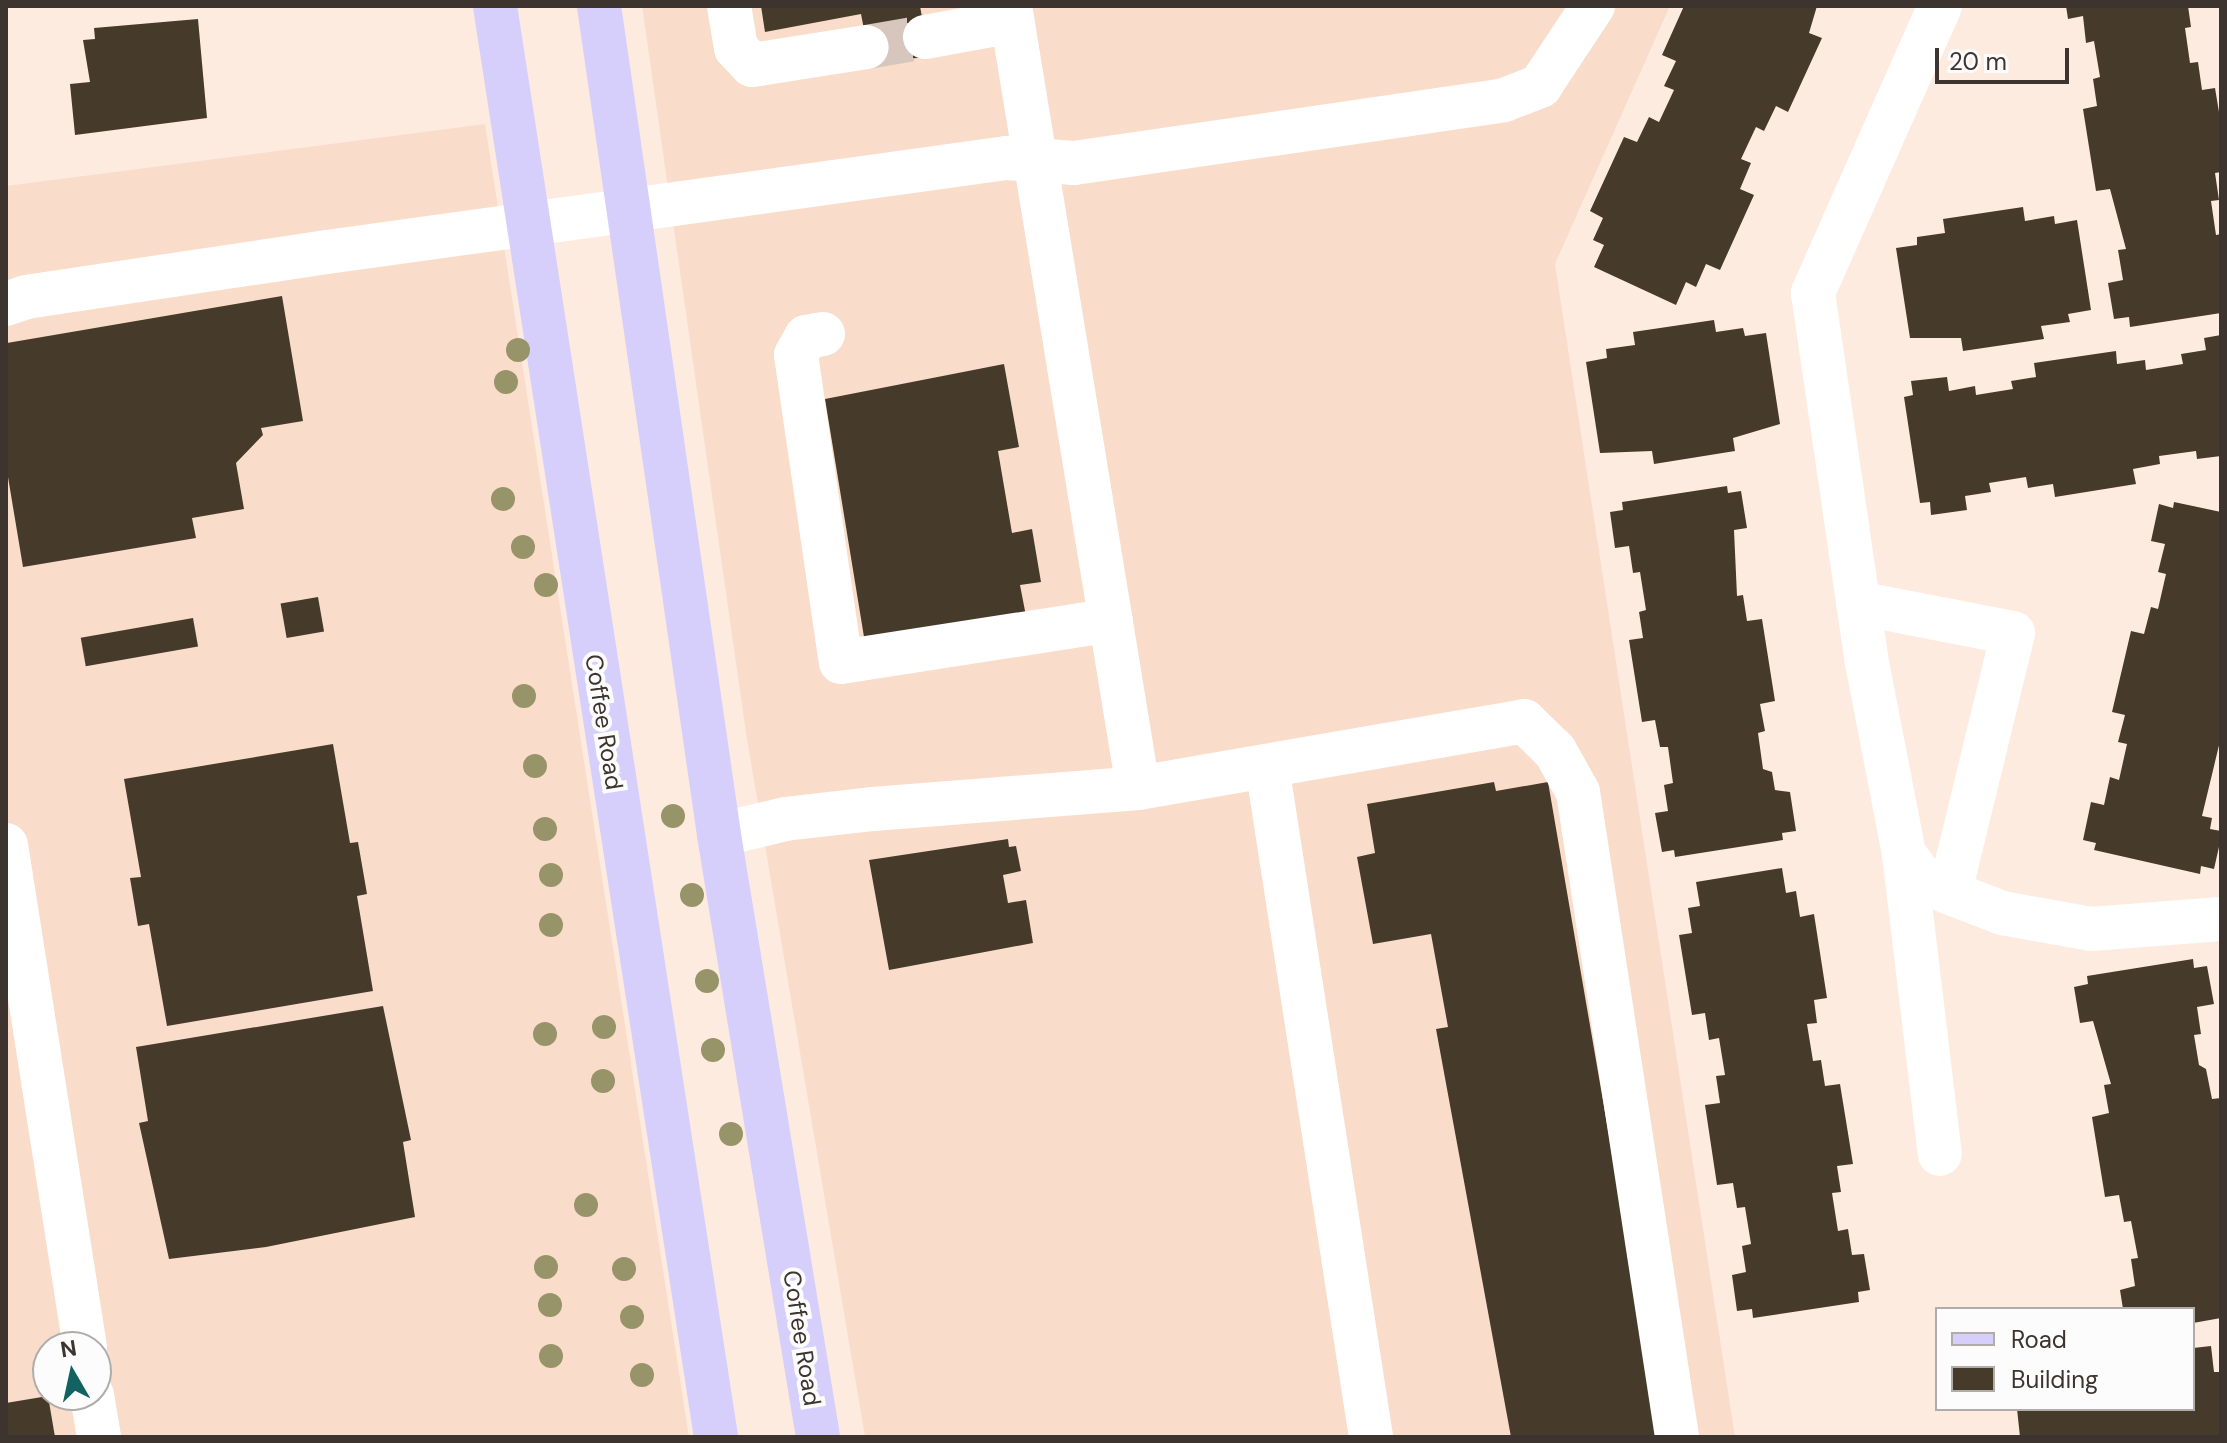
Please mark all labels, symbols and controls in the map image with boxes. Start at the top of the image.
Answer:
scale bar [1939,32,2073,82]
text: 20 m [1949,46,2007,77]
street label: Coffee Road [579,652,629,792]
street label: Coffee Road [777,1268,827,1408]
legend [1935,1307,2195,1411]
text: Road [2011,1324,2067,1355]
north arrow [32,1331,112,1411]
text: N [58,1333,79,1364]
text: Building [2011,1364,2098,1395]

